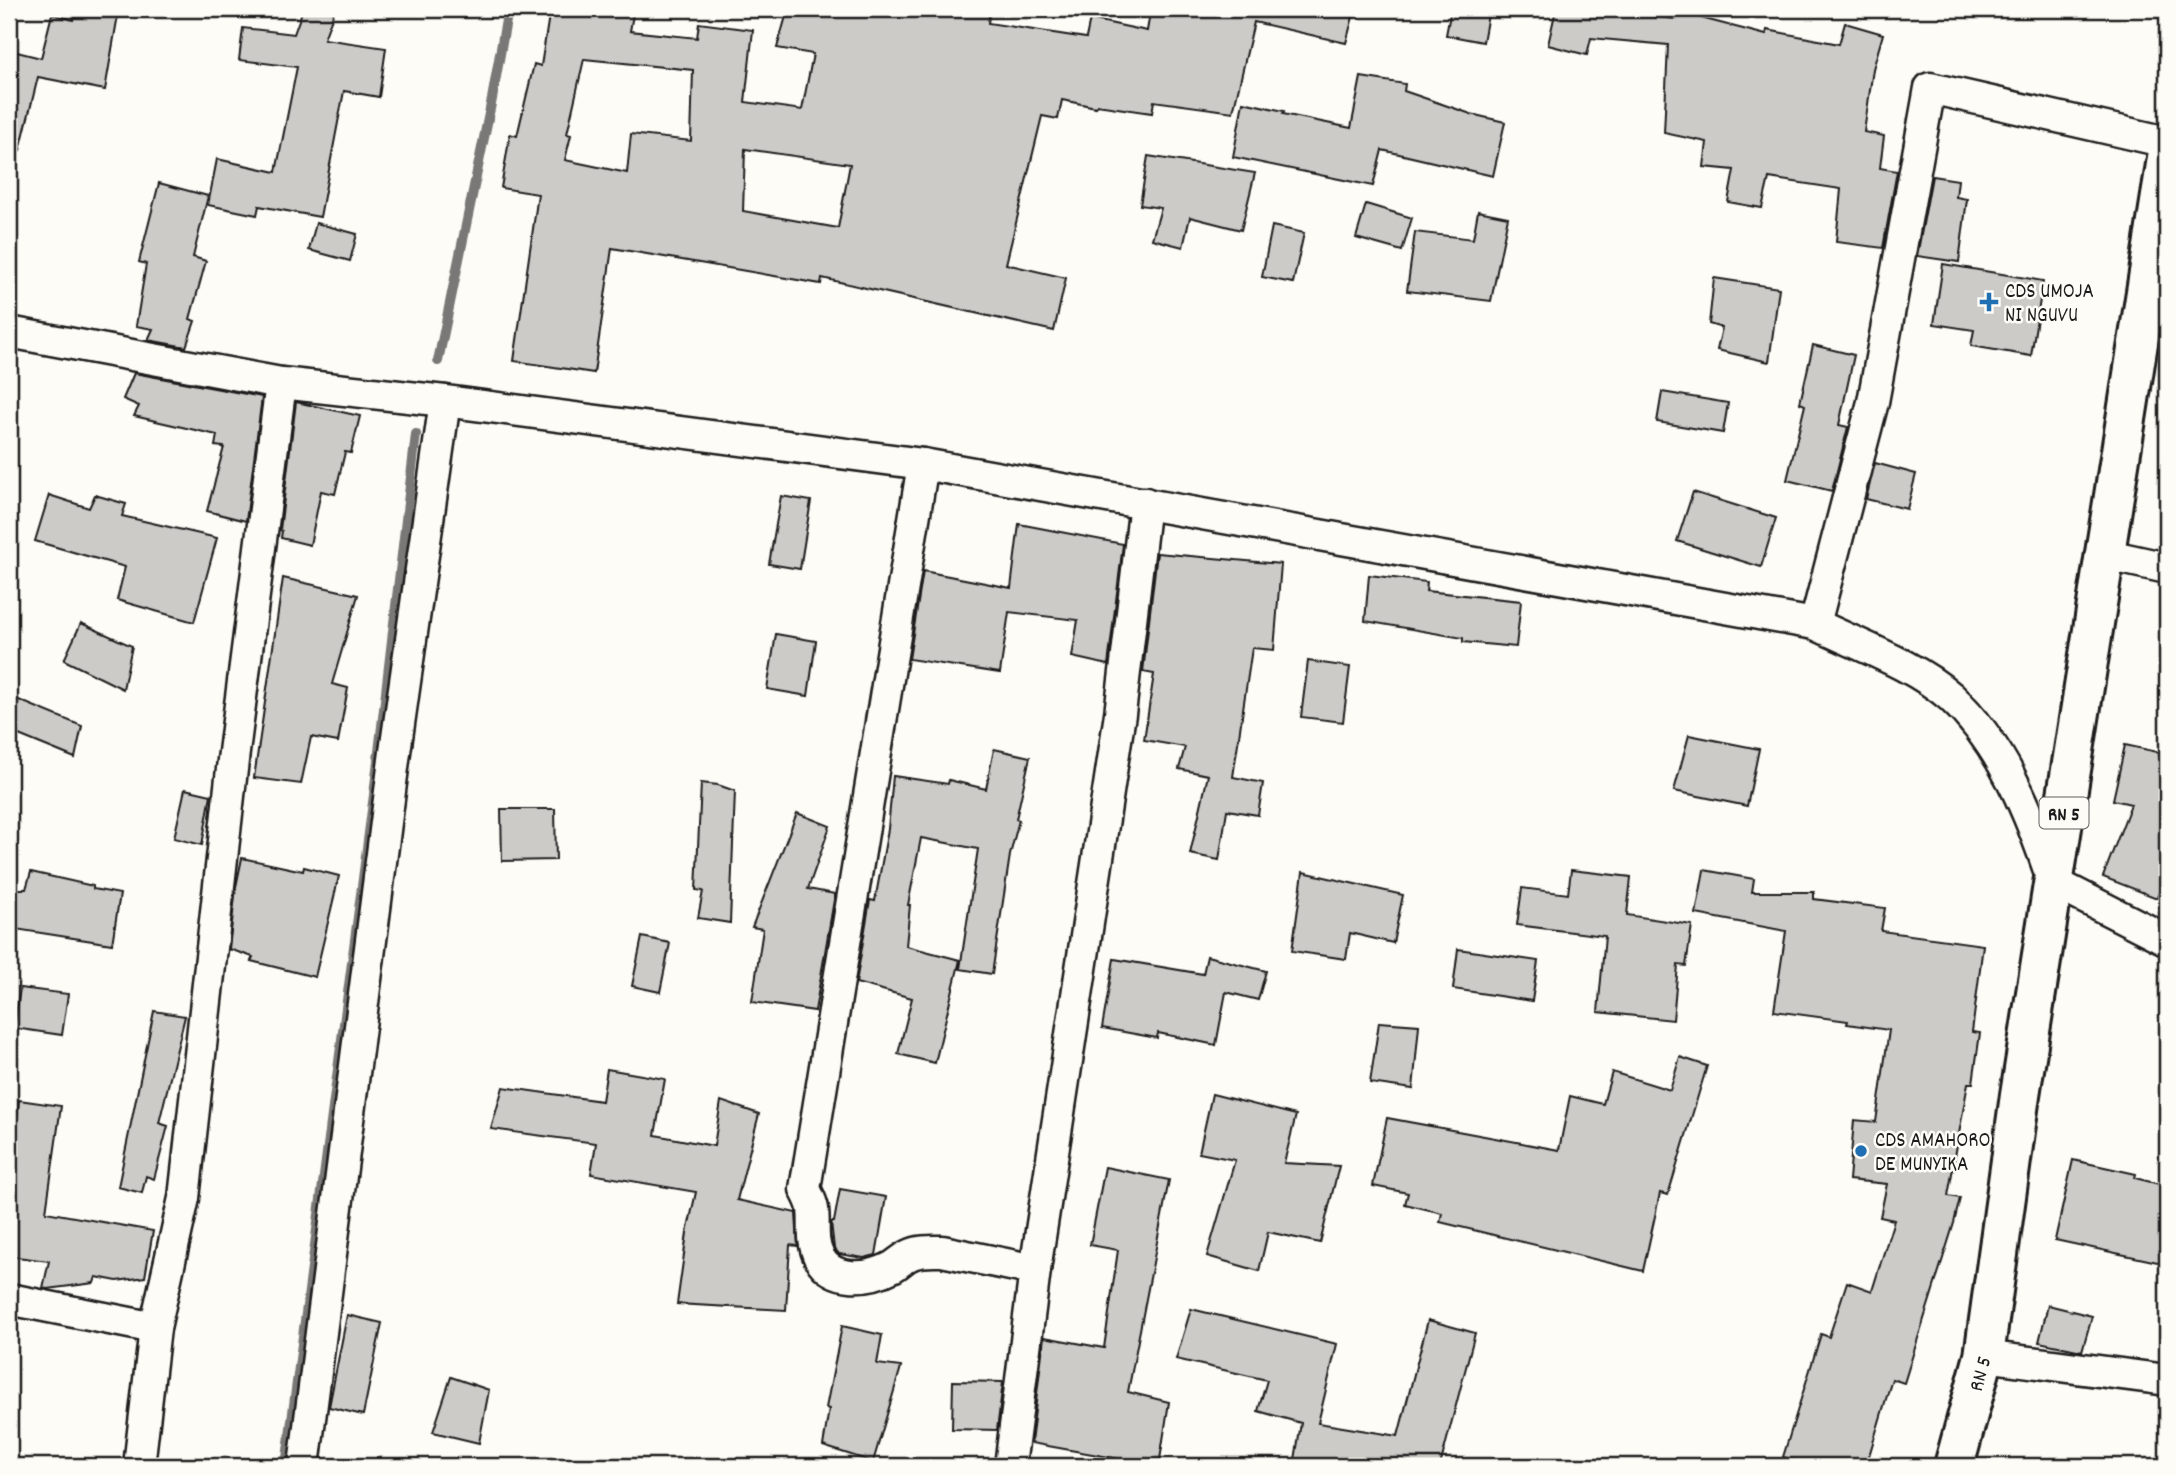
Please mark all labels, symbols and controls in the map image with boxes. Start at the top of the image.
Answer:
place label: CDS UMOJA NI NGUVU [2005,278,2094,332]
marker: CDS UMOJA NI NGUVU [1979,292,1999,312]
road number: RN 5 [2039,798,2088,828]
place label: CDS AMAHORO DE MUNYIKA [1875,1127,1991,1181]
marker: CDS AMAHORO DE MUNYIKA [1853,1143,1869,1159]
street label: RN 5 [1963,1353,2001,1395]

